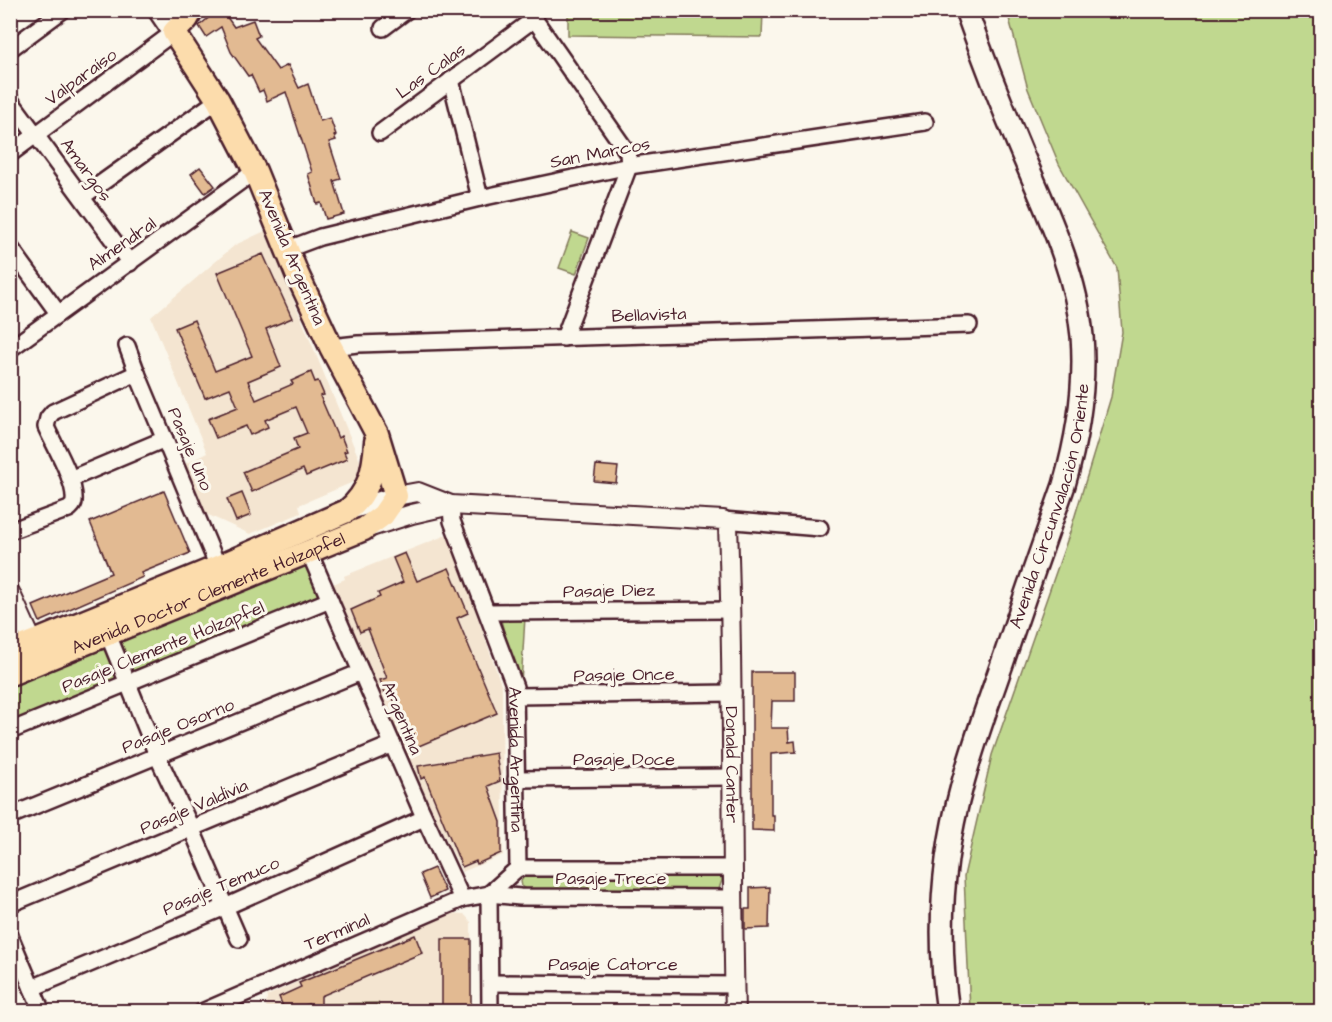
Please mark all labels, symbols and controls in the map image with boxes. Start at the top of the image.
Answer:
street label: Las Calas [391,37,471,105]
street label: Valparaíso [40,42,122,112]
street label: San Marcos [548,131,652,175]
street label: Amargos [54,133,118,207]
street label: Avenida Argentina [251,185,332,329]
street label: Almendral [83,211,161,277]
street label: Bellavista [611,301,687,329]
street label: Avenida Circunvalación Oriente [1003,382,1095,632]
street label: Pasaje Uno [161,404,219,494]
street label: Avenida Doctor Clemente Holzapfel [68,526,349,660]
street label: Pasaje Diez [563,578,655,604]
street label: Pasaje Clemente Holzapfel [58,595,268,699]
street label: Pasaje Once [573,662,675,688]
street label: Argentina [374,677,429,759]
street label: Avenida Argentina [502,686,530,832]
street label: Pasaje Osorno [118,692,238,760]
street label: Donald Canter [719,706,745,823]
street label: Pasaje Doce [573,747,675,772]
street label: Pasaje Valdivia [136,773,252,841]
street label: Pasaje Temuco [159,850,283,922]
street label: Pasaje Trece [556,866,667,891]
street label: Terminal [301,907,374,957]
street label: Pasaje Catorce [548,952,678,977]

